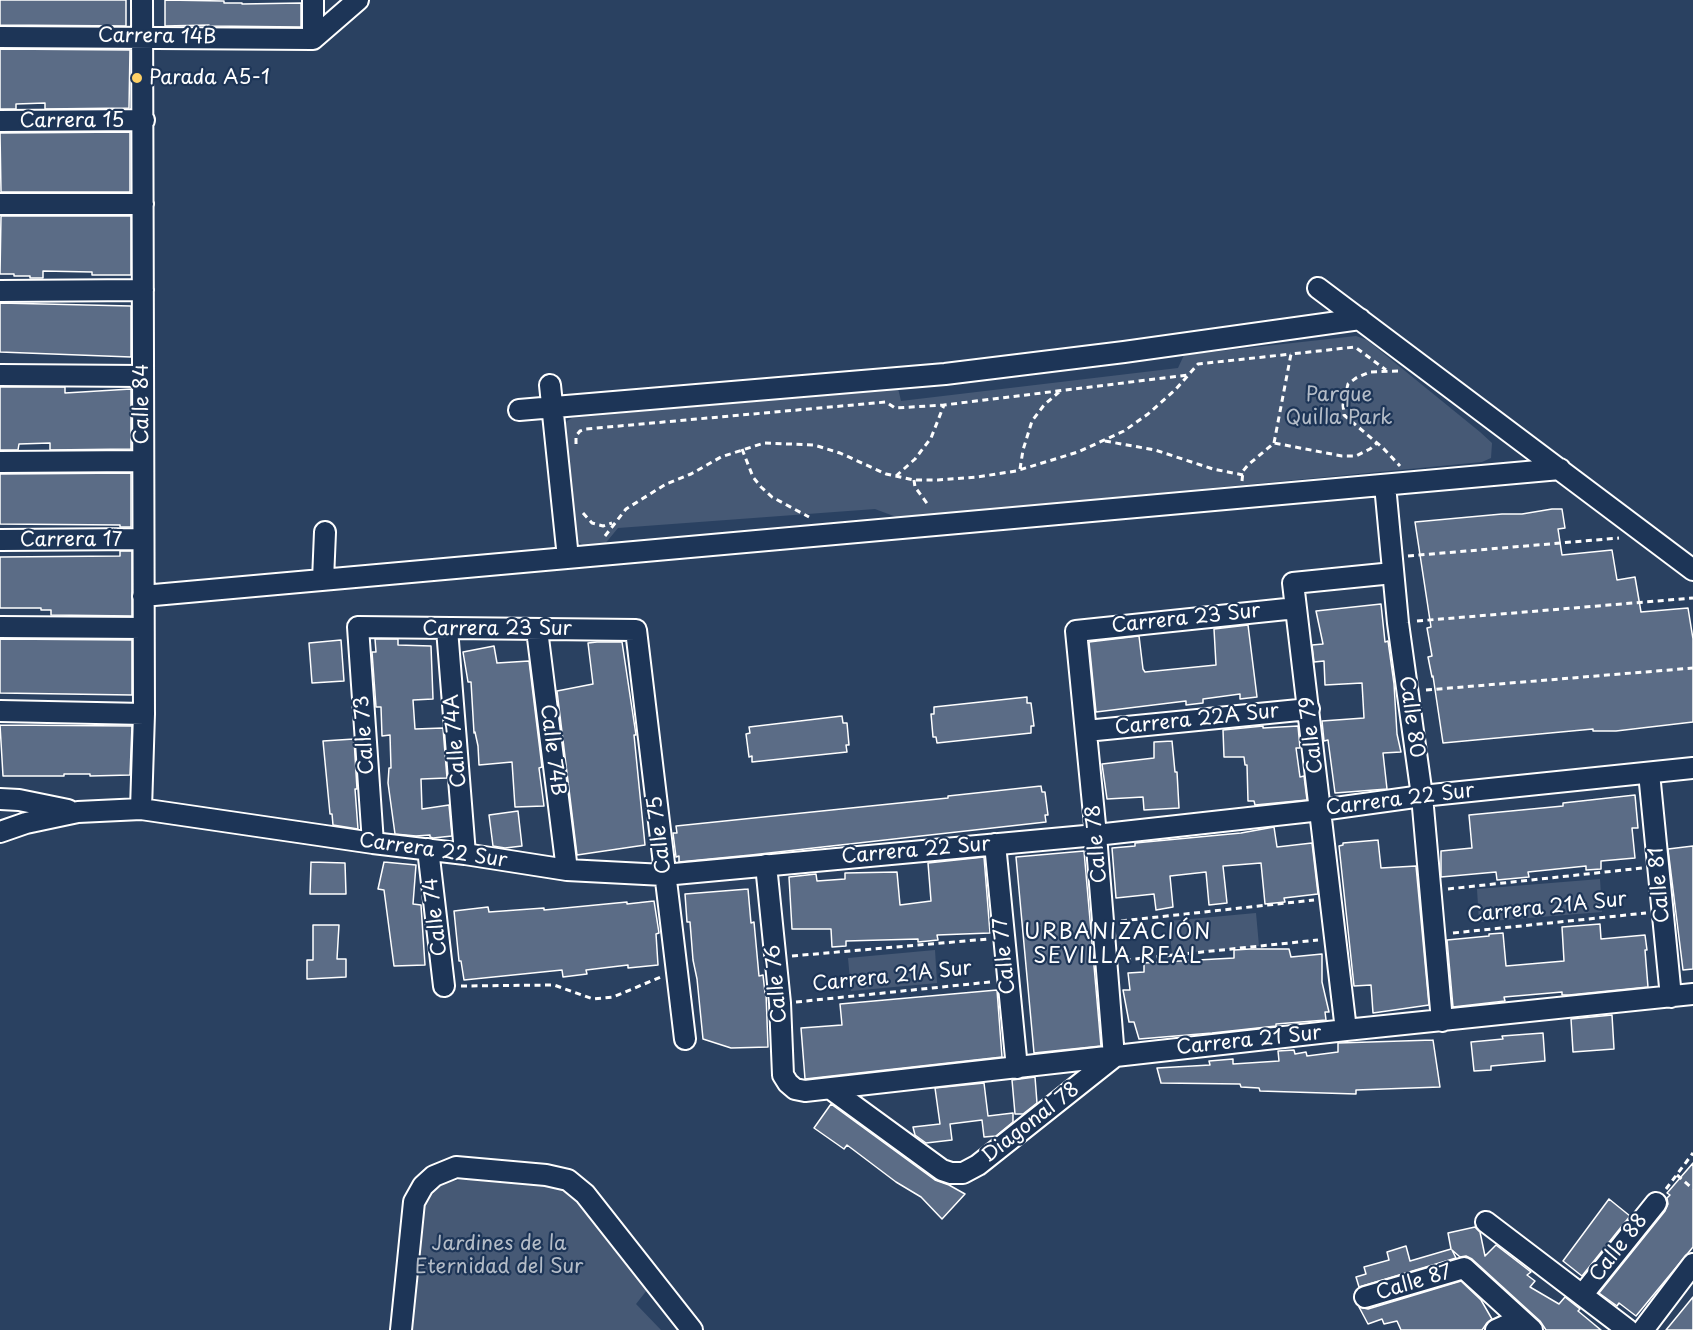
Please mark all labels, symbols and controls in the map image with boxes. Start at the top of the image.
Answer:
street label: Carrera 14B [98,24,216,50]
place label: Parada A5-1 [149,66,270,90]
marker: Parada A5-1 [130,71,144,85]
street label: Carrera 15 [20,109,124,133]
street label: Calle 84 [130,364,154,444]
park label: Parque Quilla Park [1286,383,1392,430]
street label: Carrera 17 [20,528,122,552]
street label: Carrera 23 Sur [1110,599,1262,639]
street label: Carrera 23 Sur [422,617,572,641]
street label: Calle 80 [1393,675,1429,759]
street label: Calle 74A [440,693,472,789]
street label: Calle 73 [350,695,380,775]
street label: Calle 79 [1295,695,1329,775]
street label: Carrera 22A Sur [1114,699,1280,741]
street label: Calle 74B [534,703,570,797]
street label: Carrera 22 Sur [1324,779,1476,821]
street label: Calle 75 [643,795,677,875]
street label: Calle 78 [1082,804,1112,884]
street label: Carrera 22 Sur [357,829,509,873]
street label: Carrera 22 Sur [840,833,992,869]
street label: Calle 81 [1645,846,1675,924]
street label: Calle 74 [419,876,453,958]
street label: Carrera 21A Sur [1466,888,1628,928]
street label: Calle 77 [989,916,1021,996]
district label: URBANIZACIÓN SEVILLA REAL [1025,920,1211,970]
street label: Calle 76 [762,944,792,1024]
street label: Carrera 21A Sur [811,957,973,997]
street label: Carrera 21 Sur [1175,1021,1323,1061]
street label: Diagonal 78 [978,1078,1084,1168]
street label: Calle 88 [1585,1209,1653,1287]
park label: Jardines de la Eternidad del Sur [415,1232,583,1279]
street label: Calle 87 [1373,1260,1455,1306]

